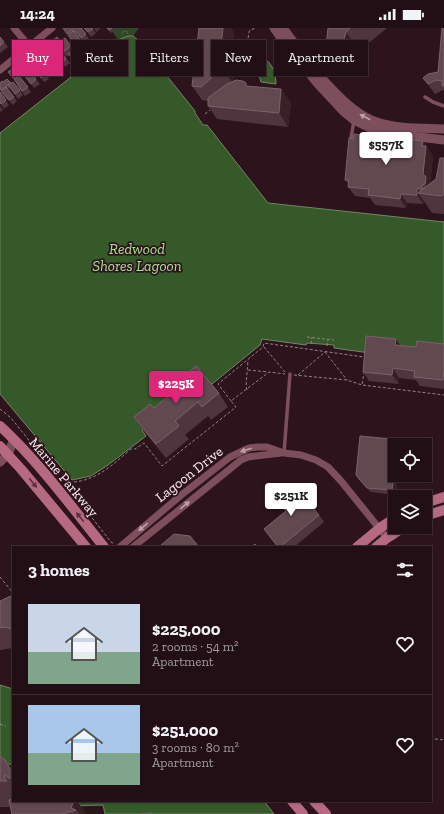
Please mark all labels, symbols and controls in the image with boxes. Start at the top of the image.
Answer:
text: 14:24 [20,5,55,23]
chip: Buy [12,40,63,76]
chip: Rent [71,40,128,76]
chip: Filters [136,40,203,76]
chip: New [211,40,266,76]
chip: Apartment [274,40,368,76]
one-way arrow [359,113,371,120]
pin: $557K [358,132,414,166]
text: $557K [368,137,404,152]
water label: Redwood Shores Lagoon [92,240,182,275]
pin: $225K [148,371,204,405]
text: $225K [158,376,194,391]
street label: Marine Parkway [25,434,102,521]
map controls [388,438,432,534]
button: locate [388,438,432,482]
street label: Lagoon Drive [152,443,227,506]
one-way arrow [240,447,252,453]
one-way arrow [29,478,38,489]
pin: $251K [263,483,319,517]
text: $251K [274,488,308,503]
button: layers [388,490,432,534]
one-way arrow [180,500,191,509]
one-way arrow [75,511,84,522]
one-way arrow [138,523,148,532]
icon: filters [394,559,416,581]
text: 3 homes [28,560,90,580]
text: $225,000 [152,619,221,639]
icon: home [60,620,108,668]
icon: heart [394,633,416,655]
text: 2 rooms · 54 m² [152,639,238,654]
text: Apartment [152,654,214,669]
text: $251,000 [152,720,218,740]
icon: home [60,721,108,769]
icon: heart [394,734,416,756]
text: 3 rooms · 80 m² [152,740,239,755]
text: Apartment [152,755,214,770]

